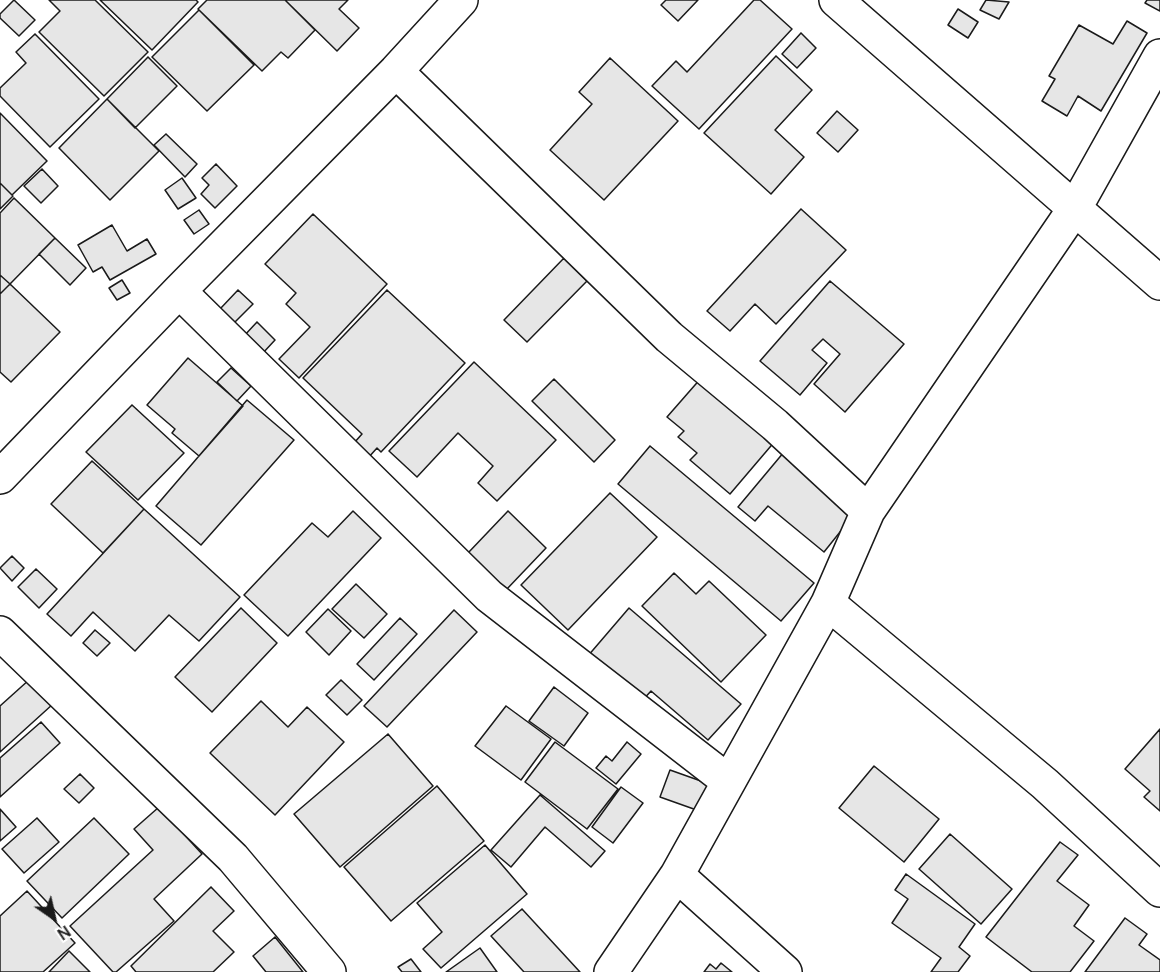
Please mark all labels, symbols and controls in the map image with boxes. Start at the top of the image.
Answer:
north arrow [24,888,84,948]
text: N [53,921,75,945]

